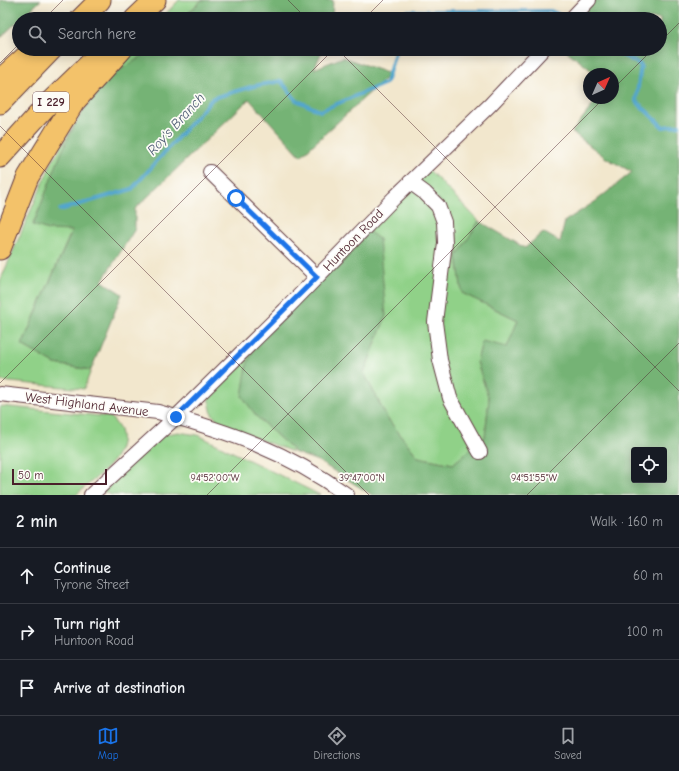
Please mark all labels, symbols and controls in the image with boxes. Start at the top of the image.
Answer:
search box [12,12,667,56]
icon: search [26,23,48,45]
text: Search here [58,25,136,43]
north arrow [583,68,619,104]
water label: Roy's Branch [144,89,208,159]
road number: I 229 [33,92,69,112]
route start [227,189,245,207]
street label: Huntoon Road [320,206,386,274]
street label: West Highland Avenue [24,389,150,419]
route end [167,408,185,426]
map controls [631,447,667,483]
button: locate [631,447,667,483]
scale bar [12,467,107,486]
text: 50 m [18,469,43,482]
text: 94°52'00"W [191,472,240,484]
text: 39°47'00"N [339,472,385,484]
text: 94°51'55"W [511,472,557,484]
text: 2 min [16,512,57,531]
text: Walk · 160 m [591,514,663,529]
text: Continue [54,559,111,577]
icon: ahead [16,565,38,587]
text: 60 m [633,568,663,583]
text: Tyrone Street [54,577,129,592]
text: Turn right [54,615,120,633]
icon: right [16,621,38,643]
text: 100 m [627,624,663,639]
text: Huntoon Road [54,633,134,648]
icon: arrive [16,677,38,699]
text: Arrive at destination [54,679,185,697]
tab: Map [97,725,119,762]
tab: Directions [313,725,360,762]
tab: Saved [554,725,582,762]

